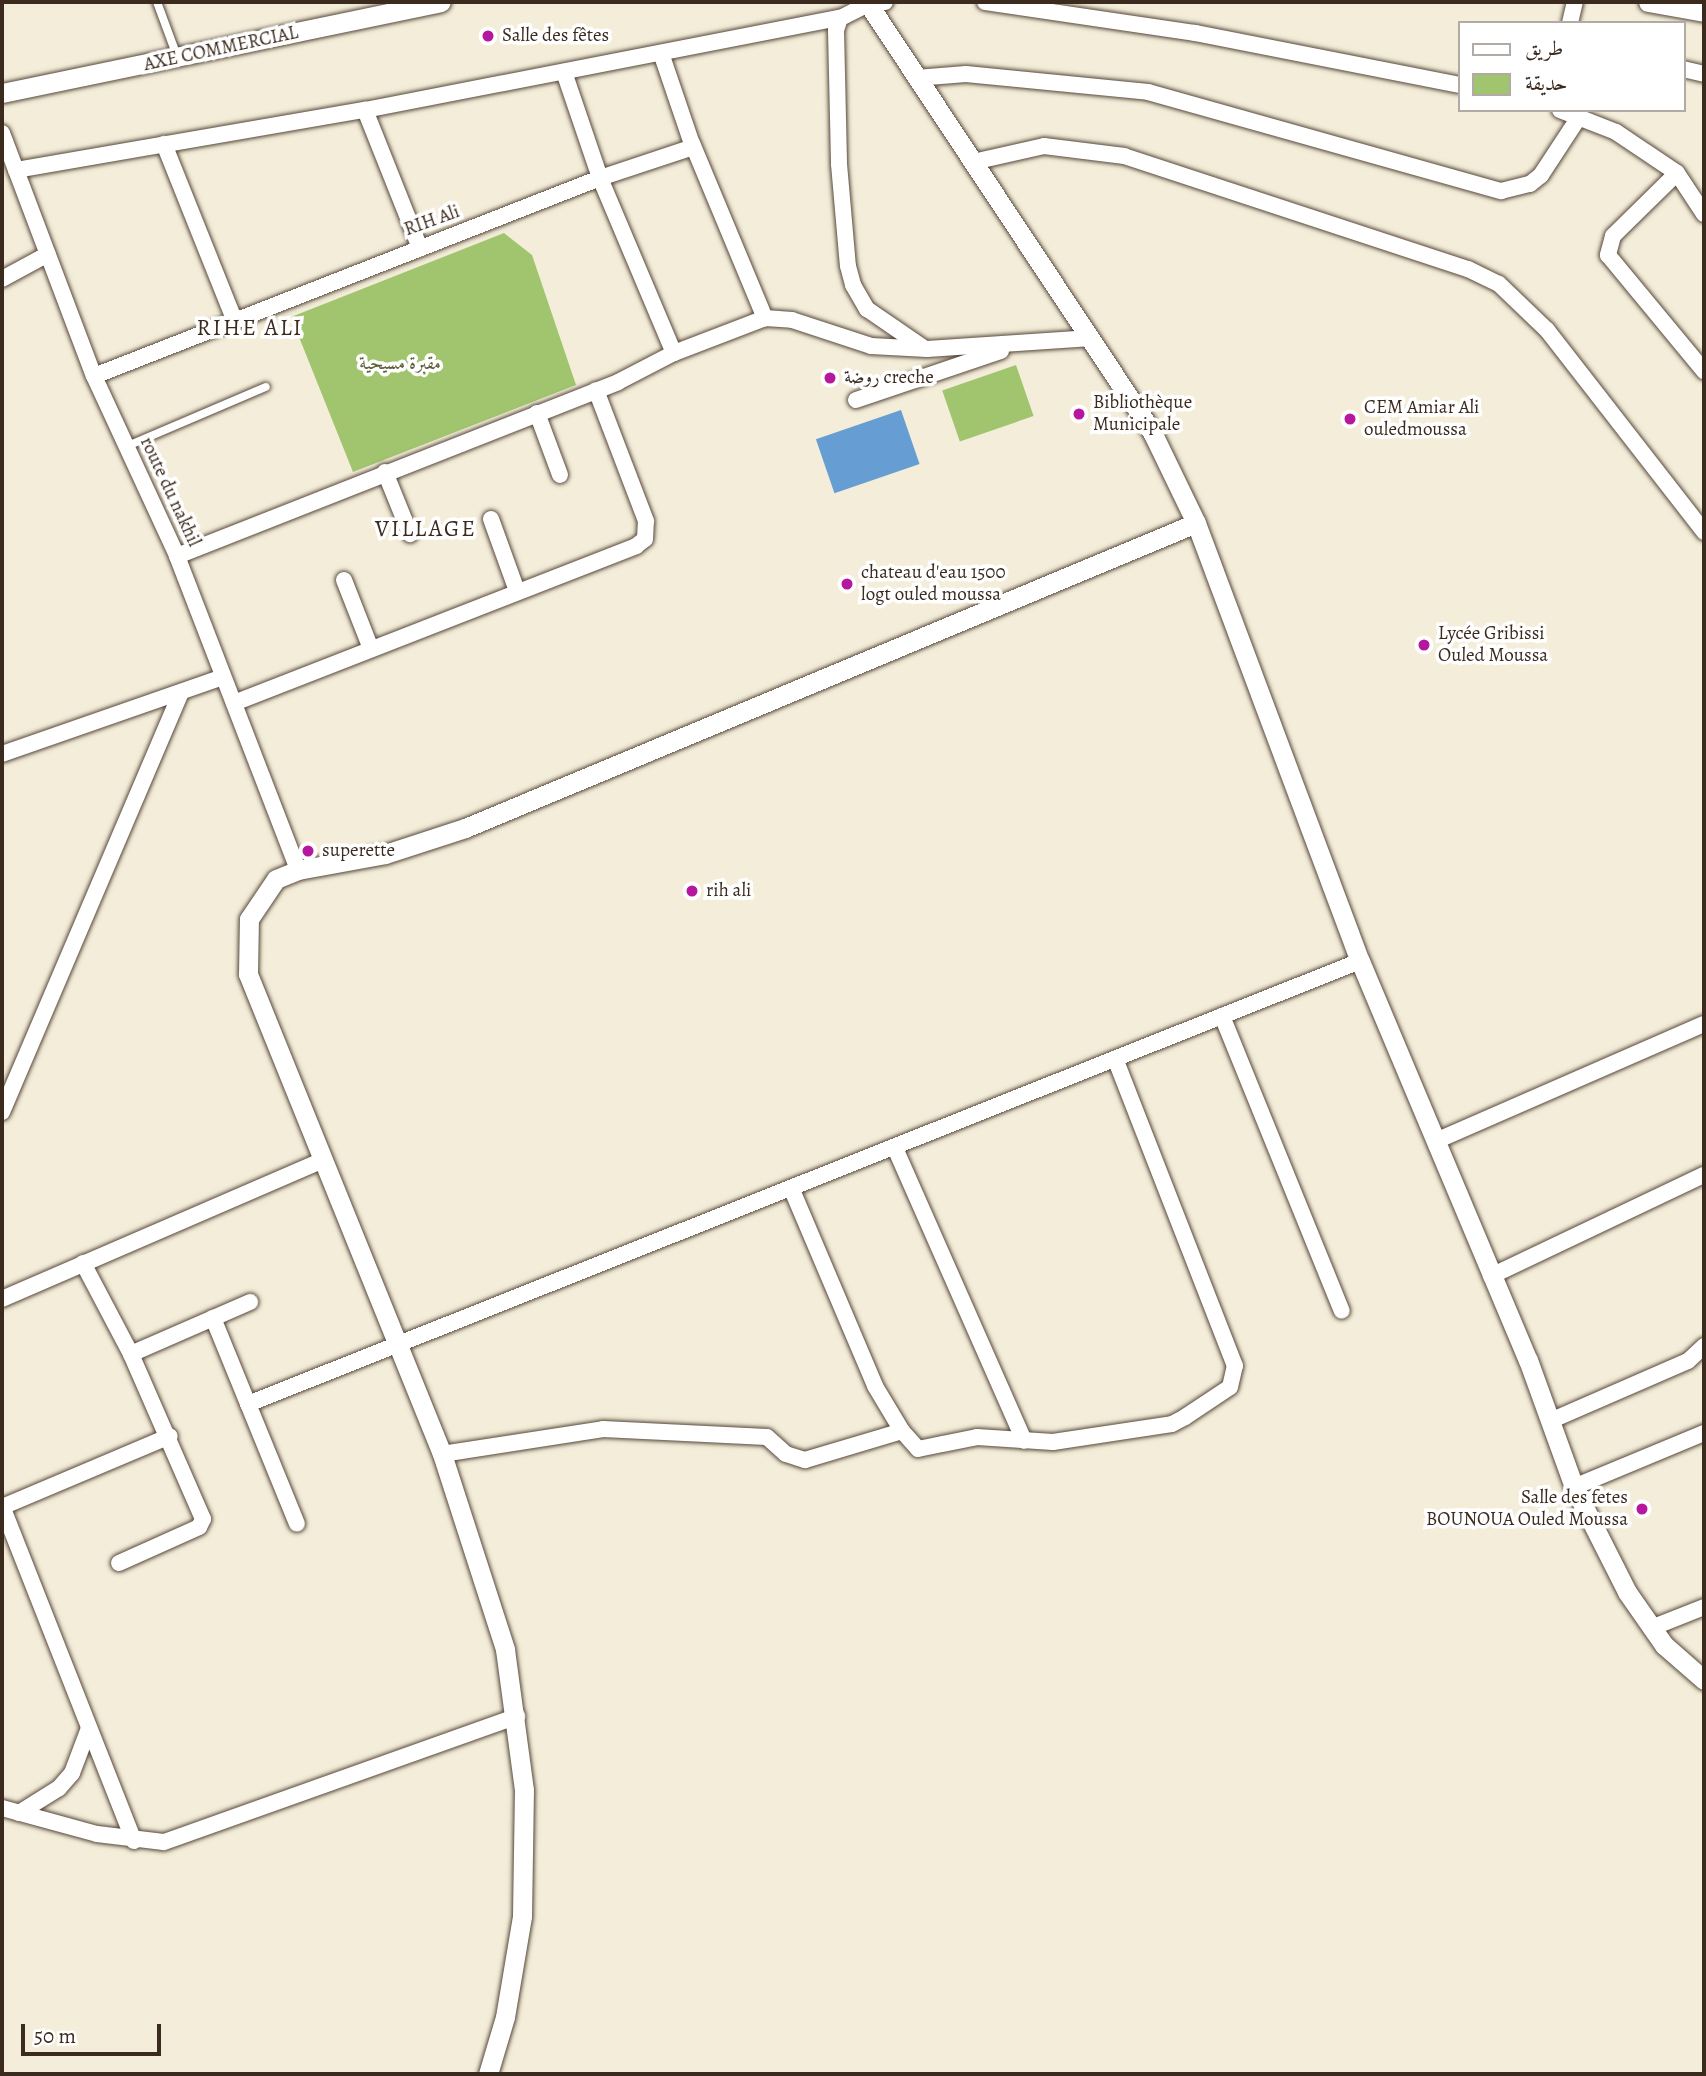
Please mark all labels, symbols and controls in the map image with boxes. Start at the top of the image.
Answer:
legend [1458,21,1685,112]
street label: AXE COMMERCIAL [142,22,300,76]
place label: Salle des fêtes [502,25,609,47]
marker: Salle des fêtes [480,28,496,44]
text: طريق [1525,34,1563,62]
text: حديقة [1525,69,1568,97]
street label: RIH Ali [401,200,463,242]
district label: RIHE ALI [198,314,302,342]
park label: مقبرة مسيحية [359,353,441,375]
place label: روضة creche [844,367,934,389]
marker: روضة creche [822,370,838,386]
place label: Bibliothèque Municipale [1093,392,1192,436]
place label: CEM Amiar Ali ouledmoussa [1364,397,1479,441]
marker: Bibliothèque Municipale [1071,406,1087,422]
marker: CEM Amiar Ali ouledmoussa [1342,411,1358,427]
street label: route du nakhil [135,433,205,551]
district label: VILLAGE [376,515,476,543]
place label: chateau d'eau 1500 logt ouled moussa [861,562,1006,606]
marker: chateau d'eau 1500 logt ouled moussa [839,576,855,592]
place label: Lycée Gribissi Ouled Moussa [1438,623,1548,667]
marker: Lycée Gribissi Ouled Moussa [1416,637,1432,653]
place label: superette [322,840,395,862]
marker: superette [300,843,316,859]
place label: rih ali [706,880,751,902]
marker: rih ali [684,883,700,899]
place label: Salle des fetes BOUNOUA Ouled Moussa [1426,1487,1628,1531]
marker: Salle des fetes BOUNOUA Ouled Moussa [1634,1501,1650,1517]
scale bar [24,2010,164,2054]
text: 50 m [34,2022,76,2050]

